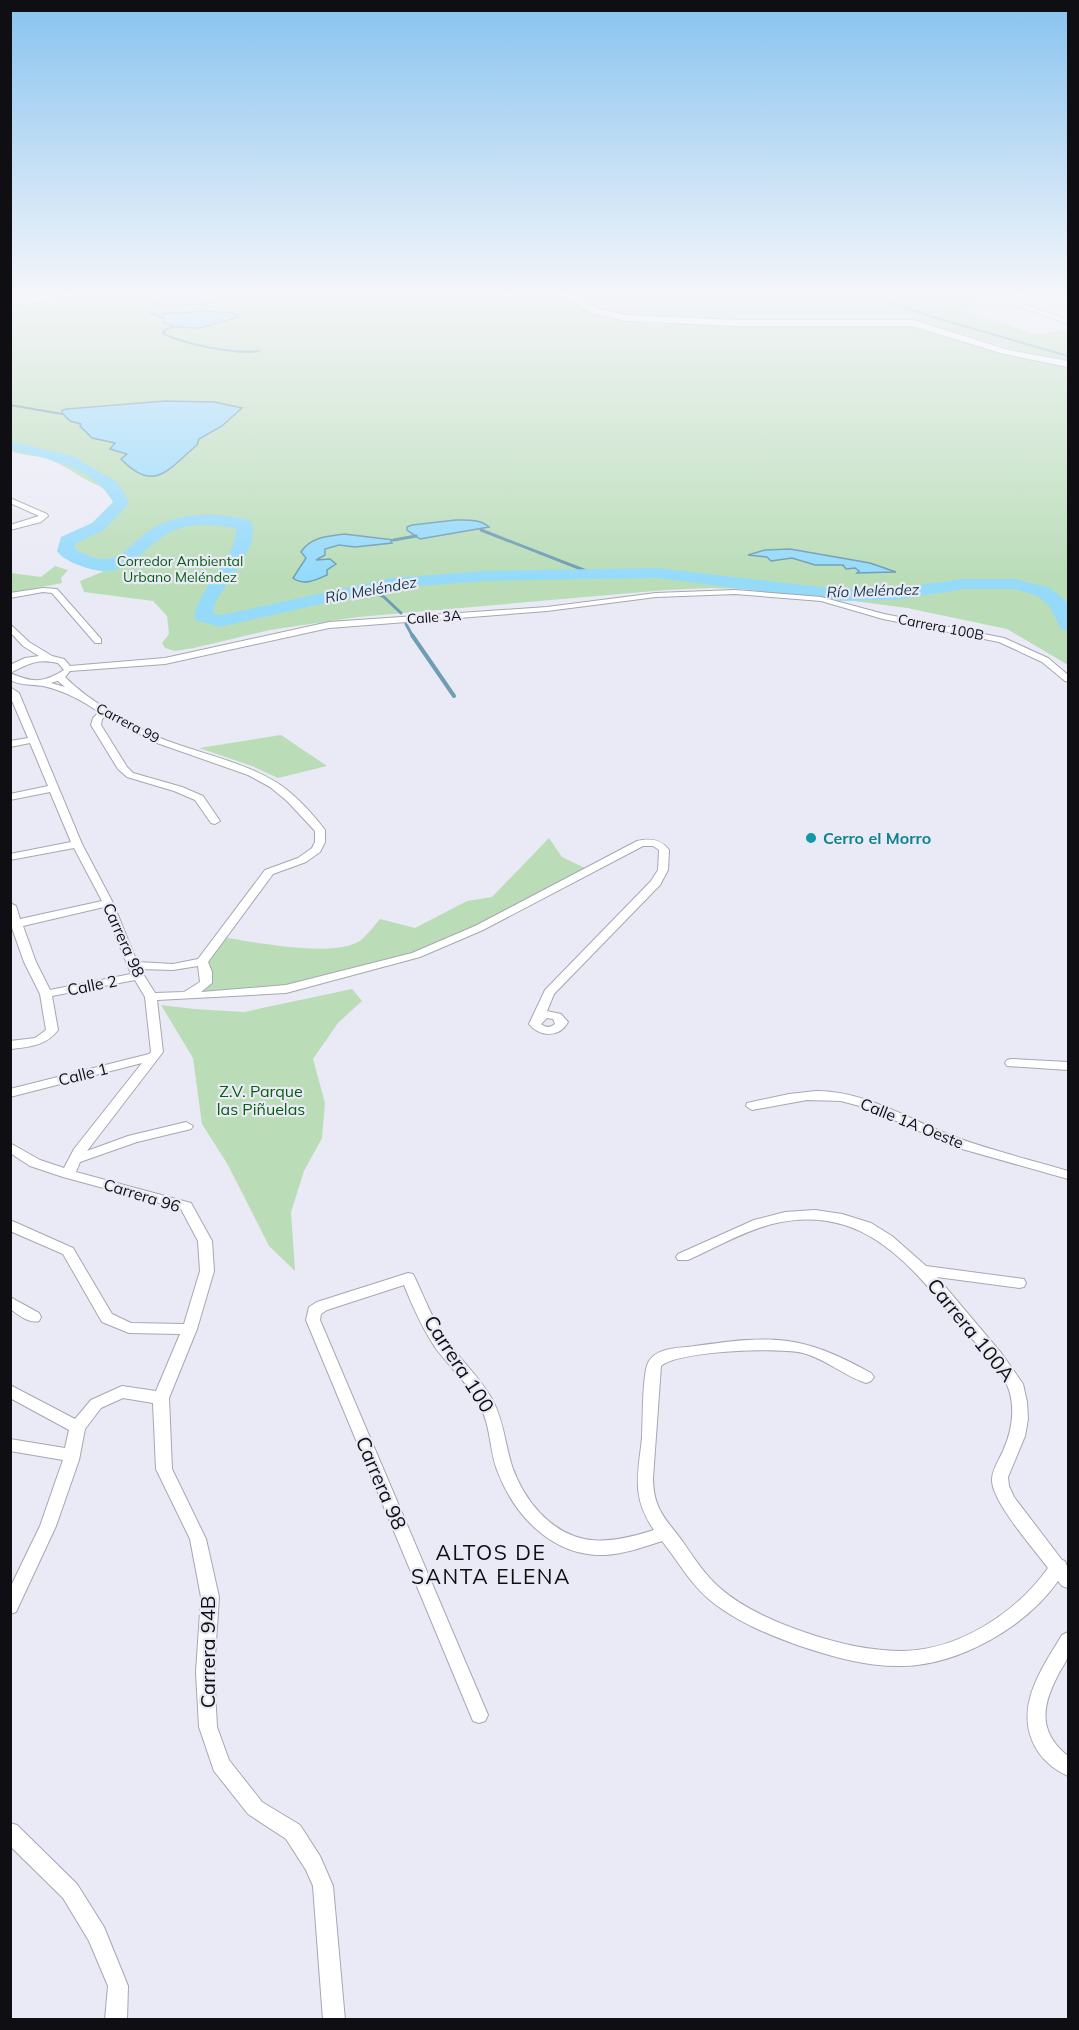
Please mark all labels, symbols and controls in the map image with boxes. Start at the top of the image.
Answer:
park label: Corredor Ambiental Urbano Meléndez [117,552,243,586]
water label: Río Meléndez [324,572,419,607]
water label: Río Meléndez [826,579,920,602]
street label: Calle 3A [406,606,462,628]
street label: Carrera 100B [896,610,986,644]
street label: Carrera 99 [93,699,163,747]
place label: Cerro el Morro [823,828,931,848]
marker: Cerro el Morro [804,831,818,845]
street label: Carrera 98 [99,900,149,980]
street label: Calle 2 [65,970,119,1000]
street label: Calle 1 [56,1058,110,1090]
park label: Z.V. Parque las Piñuelas [217,1081,305,1119]
street label: Calle 1A Oeste [858,1093,966,1153]
street label: Carrera 96 [101,1174,183,1216]
street label: Carrera 100A [922,1273,1021,1387]
street label: Carrera 100 [419,1310,500,1417]
street label: Carrera 98 [351,1432,412,1533]
district label: ALTOS DE SANTA ELENA [411,1539,571,1589]
street label: Carrera 94B [195,1596,220,1708]

